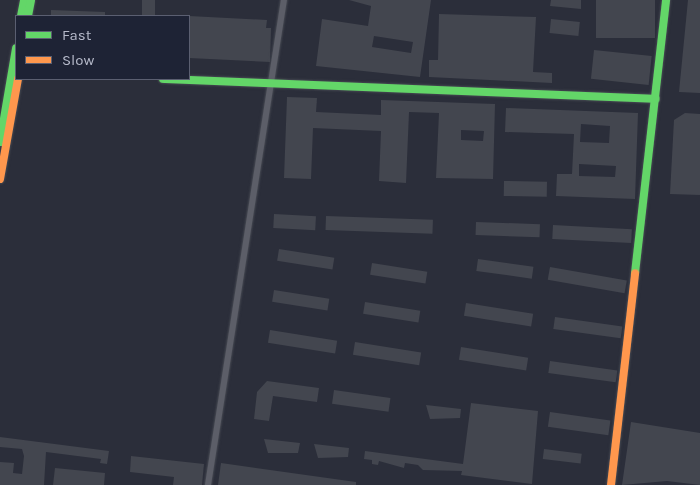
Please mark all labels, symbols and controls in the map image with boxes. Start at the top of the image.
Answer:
legend [15,15,190,80]
text: Fast [62,26,91,44]
text: Slow [62,51,94,69]

